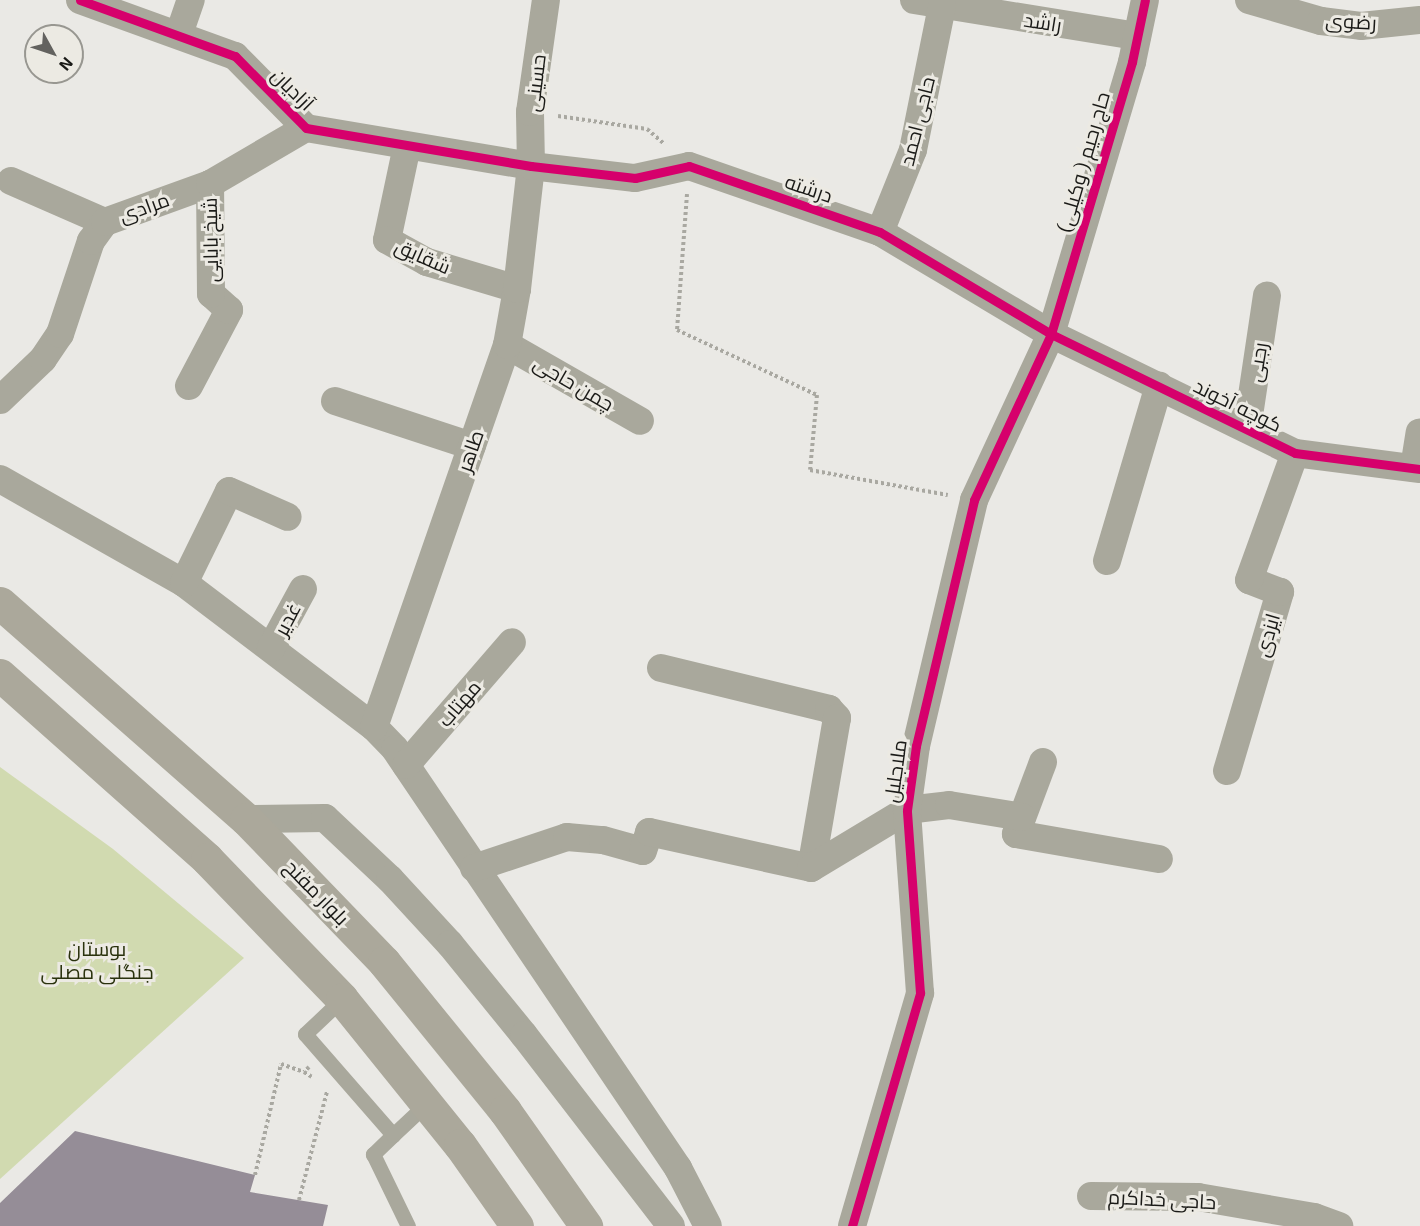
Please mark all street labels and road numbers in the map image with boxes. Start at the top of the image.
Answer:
street label: راشد [1022,7,1064,37]
street label: رضوی [1325,8,1377,34]
street label: حسینی [520,53,550,113]
street label: آزادیان [267,63,319,115]
street label: حاجی احمد [894,74,940,168]
street label: حاج رحیم ( وکیلی) [1052,89,1114,235]
street label: درشته [782,169,836,207]
street label: مرادی [116,187,172,227]
street label: شیخ بابایی [197,197,223,283]
street label: شقایق [391,233,455,279]
street label: رجبی [1242,340,1272,384]
street label: چمن حاجی [530,350,618,416]
street label: کوچه آخوند [1190,373,1286,437]
street label: طاهر [452,427,488,475]
street label: غدیر [268,598,306,640]
street label: ایزدی [1249,610,1285,660]
street label: مهتاب [432,675,486,731]
street label: ملاجلیل [879,738,911,804]
street label: بلوار مفتح [280,854,354,930]
street label: حاجی خداکرم [1107,1184,1217,1214]

